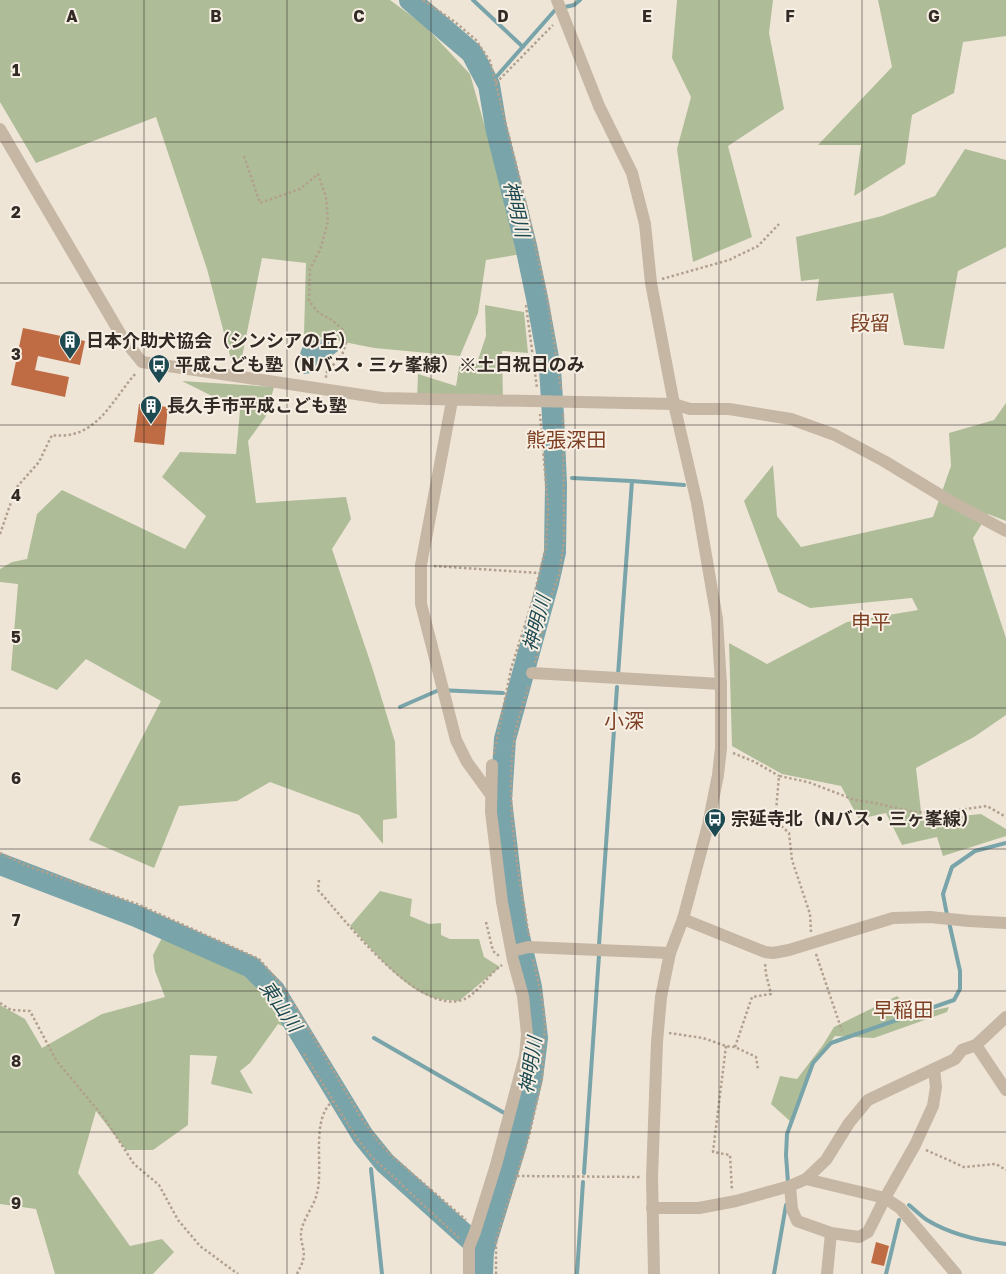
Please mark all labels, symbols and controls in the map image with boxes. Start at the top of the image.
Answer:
text: A [66,6,78,26]
text: B [210,6,222,26]
text: C [353,6,365,26]
text: D [497,6,509,26]
text: E [642,6,652,26]
text: F [785,6,795,26]
text: G [928,6,940,26]
text: 1 [12,60,20,80]
water label: 神明川 [500,179,536,241]
text: 2 [11,202,21,222]
district label: 段留 [850,310,890,334]
building icon: 日本介助犬協会（シンシアの丘） [58,329,82,360]
place label: 日本介助犬協会（シンシアの丘） [86,329,356,351]
text: 3 [11,344,21,364]
bus stop icon: 平成こども塾（Nバス・三ヶ峯線）※土日祝日のみ [147,353,171,384]
place label: 平成こども塾（Nバス・三ヶ峯線）※土日祝日のみ [175,353,585,375]
building icon: 長久手市平成こども塾 [139,394,163,425]
place label: 長久手市平成こども塾 [167,394,347,416]
district label: 熊張深田 [526,427,606,451]
text: 4 [11,485,21,505]
water label: 神明川 [517,590,555,653]
district label: 申平 [851,609,891,633]
text: 5 [11,627,21,647]
district label: 小深 [604,708,644,732]
text: 6 [11,768,21,788]
bus stop icon: 宗延寺北（Nバス・三ヶ峯線） [703,807,727,838]
place label: 宗延寺北（Nバス・三ヶ峯線） [731,807,979,829]
text: 7 [12,910,21,930]
water label: 東山川 [256,976,308,1037]
district label: 早稲田 [873,997,933,1021]
water label: 神明川 [514,1033,546,1095]
text: 8 [11,1051,21,1071]
text: 9 [11,1193,21,1213]

